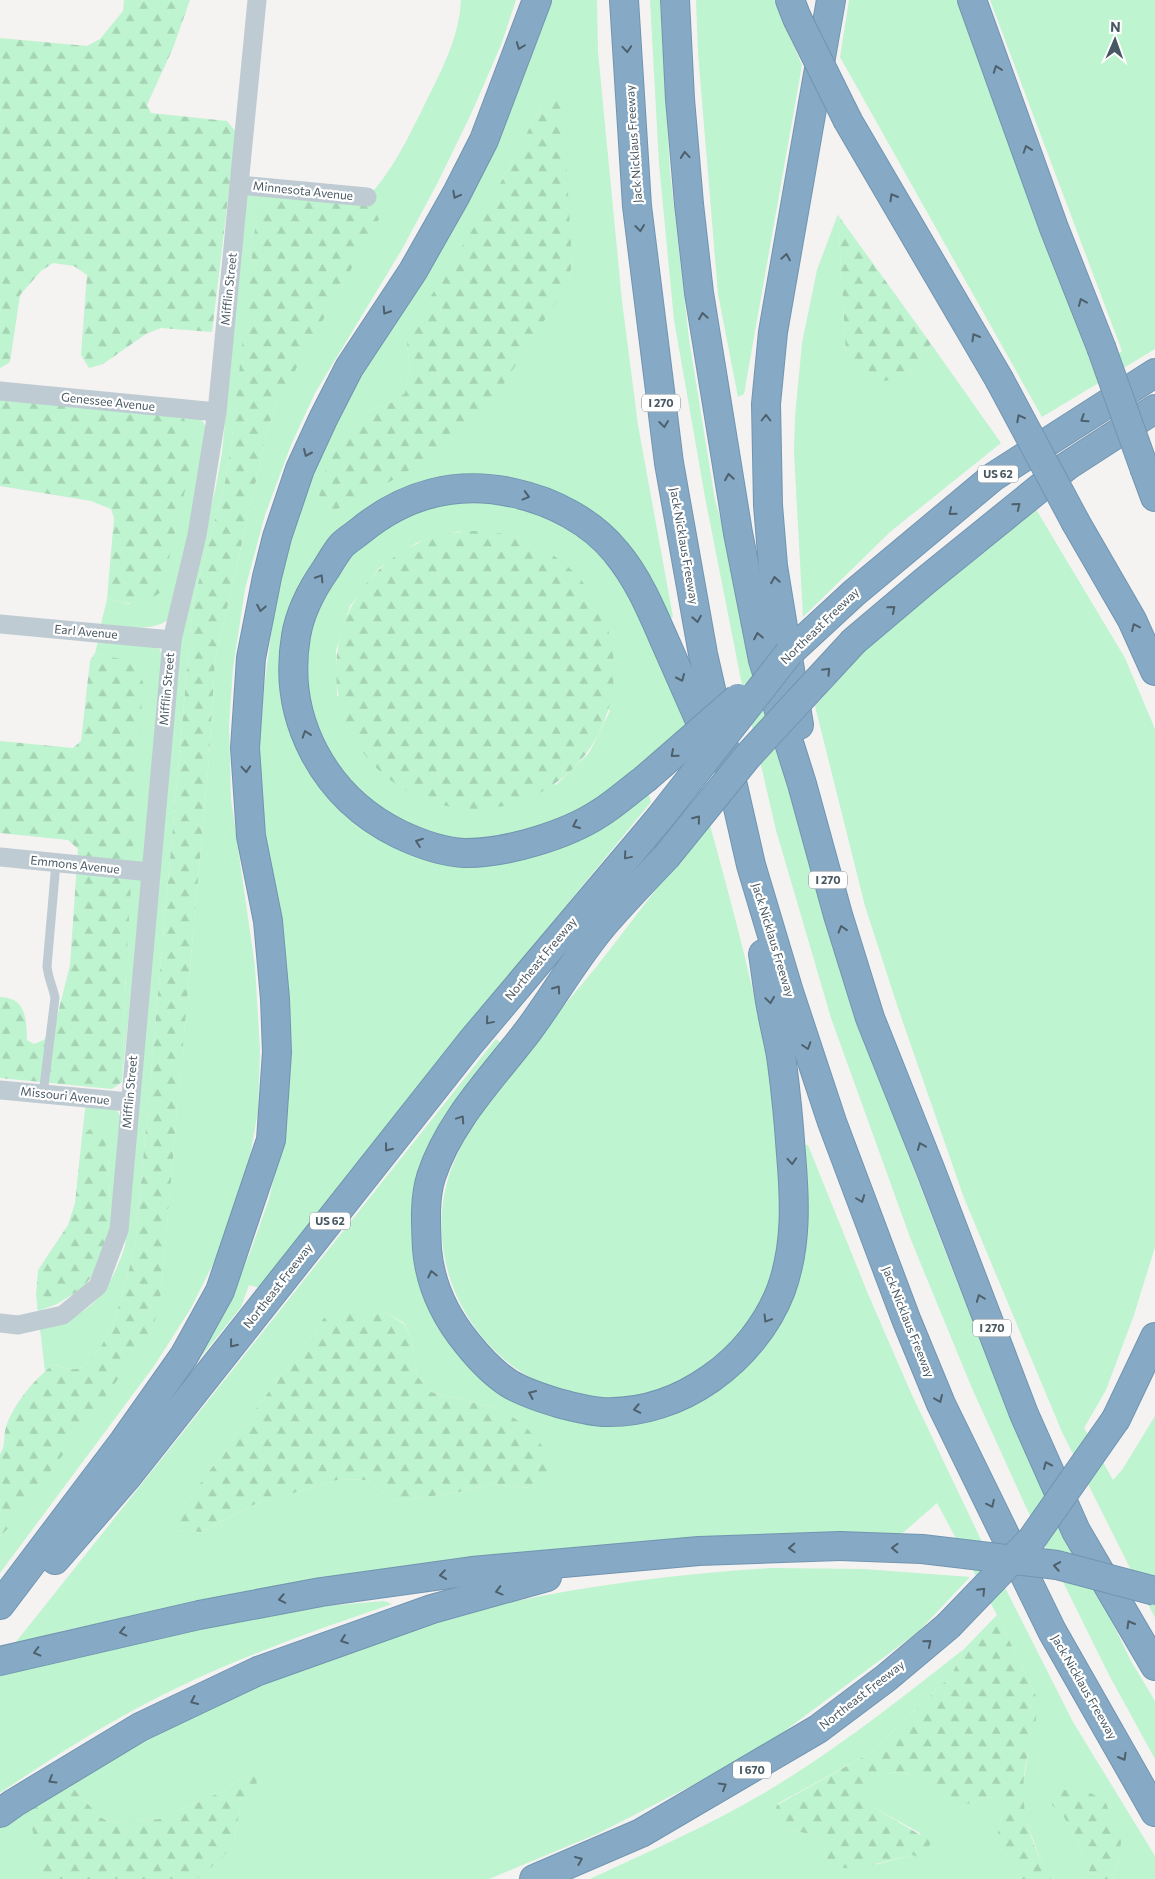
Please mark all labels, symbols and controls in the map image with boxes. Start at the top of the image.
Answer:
north arrow [1090,15,1140,65]
text: N [1110,18,1121,35]
one-way arrow [515,41,525,49]
one-way arrow [622,45,633,53]
one-way arrow [993,65,1003,73]
street label: Jack Nicklaus Freeway [622,84,645,204]
one-way arrow [1023,145,1033,154]
one-way arrow [680,151,691,159]
street label: Minnesota Avenue [252,178,354,202]
one-way arrow [452,190,462,199]
one-way arrow [889,193,899,202]
one-way arrow [634,224,645,232]
street label: Mifflin Street [217,252,239,326]
one-way arrow [780,252,790,261]
one-way arrow [1078,298,1089,307]
one-way arrow [383,306,393,315]
one-way arrow [698,312,709,320]
one-way arrow [971,334,981,343]
street label: Genessee Avenue [61,389,156,413]
road number: I 270 [642,394,680,412]
one-way arrow [1081,412,1090,422]
one-way arrow [760,413,771,421]
one-way arrow [1016,414,1026,423]
one-way arrow [658,421,669,429]
one-way arrow [303,448,313,457]
road number: US 62 [978,466,1018,482]
one-way arrow [725,472,735,481]
street label: Jack Nicklaus Freeway [667,486,702,606]
one-way arrow [521,490,529,500]
one-way arrow [1012,503,1021,512]
one-way arrow [948,506,957,515]
one-way arrow [314,574,323,584]
one-way arrow [771,575,781,584]
street label: Northeast Freeway [777,584,861,666]
one-way arrow [256,604,266,613]
one-way arrow [886,606,895,615]
one-way arrow [691,615,701,623]
street label: Earl Avenue [54,621,118,641]
one-way arrow [1130,623,1141,632]
one-way arrow [754,632,764,641]
street label: Mifflin Street [156,652,176,726]
one-way arrow [821,667,830,676]
one-way arrow [675,673,686,682]
one-way arrow [302,730,312,738]
one-way arrow [670,748,679,757]
one-way arrow [241,766,252,774]
one-way arrow [691,816,699,825]
one-way arrow [572,819,581,829]
one-way arrow [415,838,424,848]
one-way arrow [625,850,633,859]
street label: Emmons Avenue [30,852,121,876]
road number: I 270 [809,872,847,888]
street label: Jack Nicklaus Freeway [749,881,798,999]
street label: Northeast Freeway [502,914,579,1003]
one-way arrow [838,926,848,934]
one-way arrow [552,986,560,995]
one-way arrow [764,997,775,1005]
one-way arrow [486,1015,495,1024]
one-way arrow [801,1041,811,1049]
street label: Mifflin Street [119,1055,139,1129]
street label: Missouri Avenue [20,1083,110,1107]
one-way arrow [455,1116,464,1125]
one-way arrow [385,1142,393,1151]
one-way arrow [917,1143,927,1151]
one-way arrow [786,1157,797,1165]
one-way arrow [855,1194,865,1203]
road number: US 62 [310,1212,350,1230]
street label: Northeast Freeway [240,1240,315,1331]
street label: Jack Nicklaus Freeway [879,1264,938,1380]
one-way arrow [427,1269,437,1278]
one-way arrow [976,1294,986,1303]
one-way arrow [763,1313,773,1322]
road number: I 270 [973,1320,1011,1336]
one-way arrow [230,1338,238,1347]
one-way arrow [528,1390,537,1400]
one-way arrow [933,1394,944,1403]
one-way arrow [633,1403,642,1413]
one-way arrow [1042,1461,1053,1470]
one-way arrow [985,1499,995,1508]
one-way arrow [787,1543,795,1553]
one-way arrow [891,1543,899,1554]
one-way arrow [1052,1561,1061,1571]
one-way arrow [439,1569,447,1580]
one-way arrow [495,1585,503,1595]
one-way arrow [976,1588,985,1597]
one-way arrow [278,1593,287,1604]
one-way arrow [1127,1621,1137,1630]
one-way arrow [119,1626,128,1637]
street label: Jack Nicklaus Freeway [1048,1632,1121,1742]
one-way arrow [341,1634,349,1644]
one-way arrow [922,1640,931,1649]
one-way arrow [33,1646,42,1657]
street label: Northeast Freeway [816,1657,907,1732]
one-way arrow [190,1695,199,1706]
one-way arrow [1117,1751,1127,1760]
road number: I 670 [733,1762,771,1778]
one-way arrow [48,1773,57,1783]
one-way arrow [718,1782,727,1792]
one-way arrow [574,1855,583,1866]

